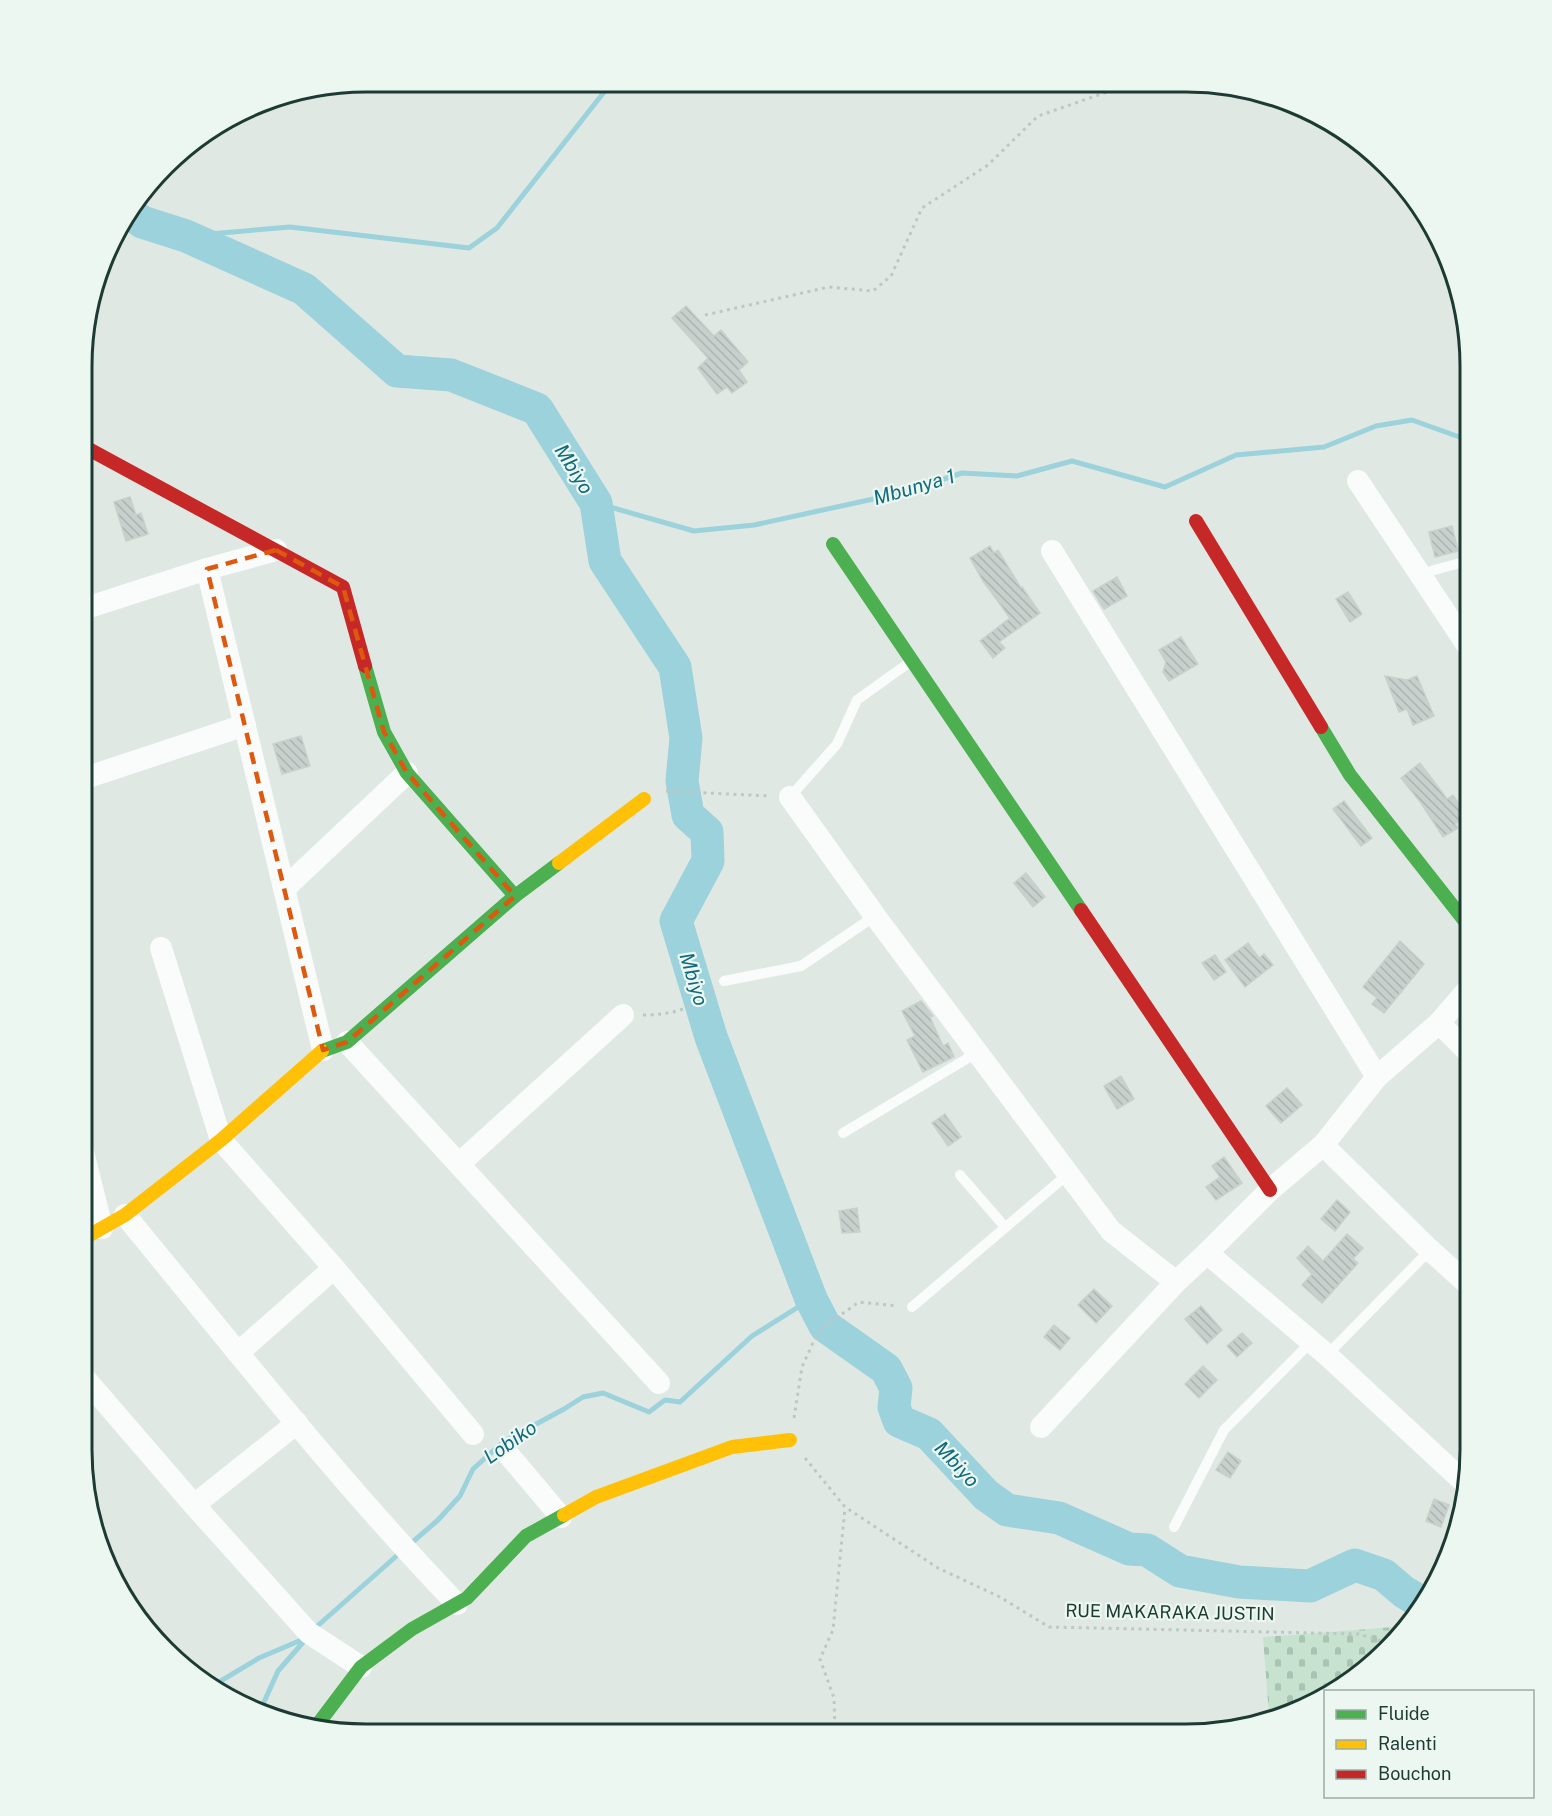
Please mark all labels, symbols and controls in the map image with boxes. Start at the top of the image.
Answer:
water label: Mbiyo [549,440,599,499]
water label: Mbunya 1 [870,464,958,510]
water label: Mbiyo [675,949,713,1009]
water label: Lobiko [479,1415,541,1469]
water label: Mbiyo [930,1436,984,1492]
street label: RUE MAKARAKA JUSTIN [1065,1600,1275,1624]
legend [1324,1690,1534,1798]
text: Fluide [1378,1703,1430,1724]
text: Ralenti [1378,1733,1437,1754]
text: Bouchon [1378,1763,1451,1784]

